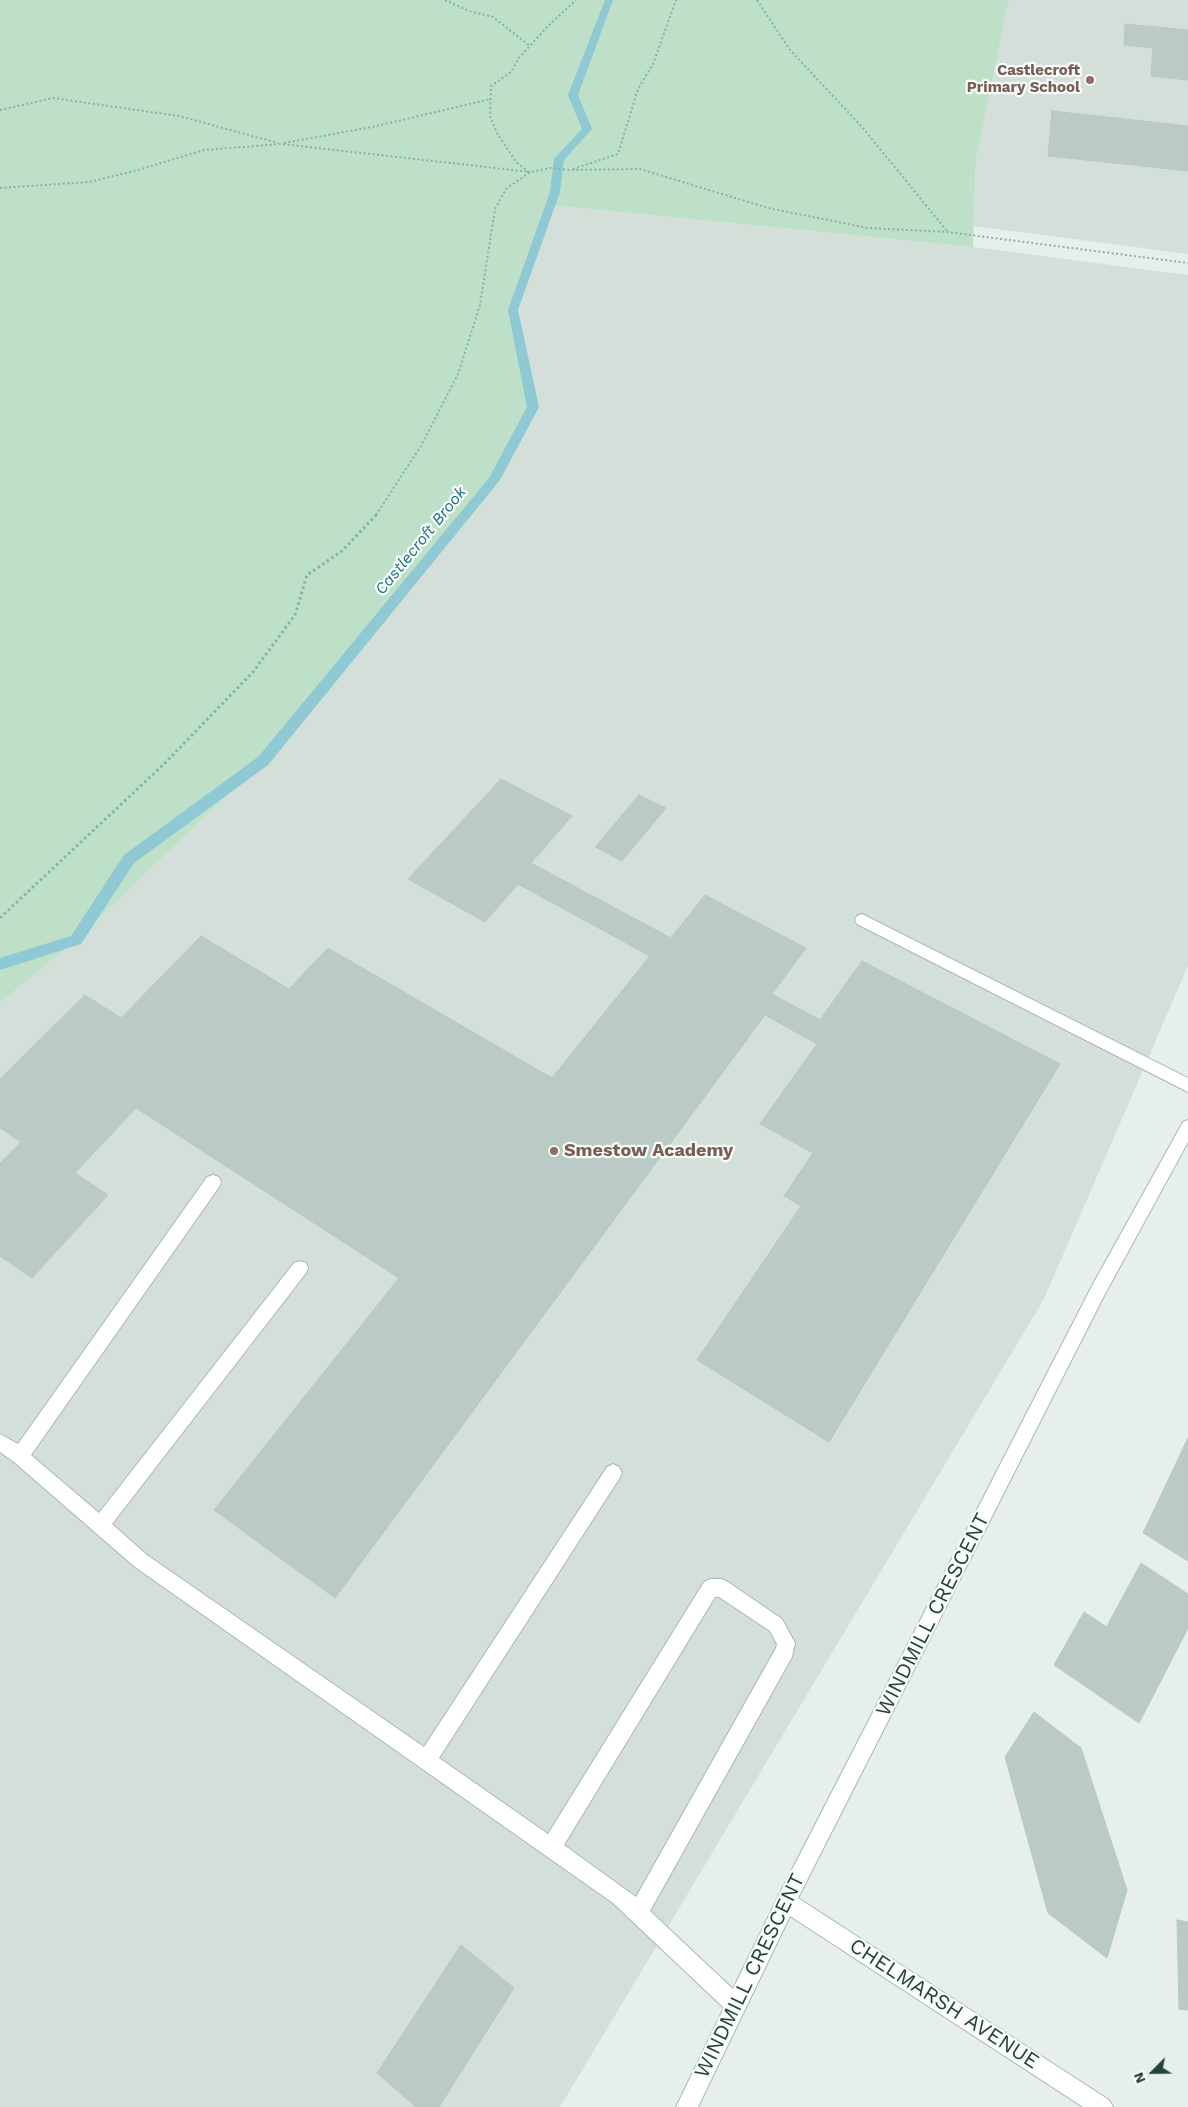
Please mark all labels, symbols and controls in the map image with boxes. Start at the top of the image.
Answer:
place label: Castlecroft Primary School [967,62,1080,97]
marker: Castlecroft Primary School [1084,74,1096,86]
water label: Castlecroft Brook [372,483,470,599]
place label: Smestow Academy [564,1140,733,1162]
marker: Smestow Academy [548,1145,560,1157]
street label: WINDMILL CRESCENT [871,1509,995,1721]
street label: WINDMILL CRESCENT [689,1870,811,2082]
street label: CHELMARSH AVENUE [845,1933,1043,2075]
north arrow [1128,2047,1178,2097]
text: N [1130,2070,1149,2086]

